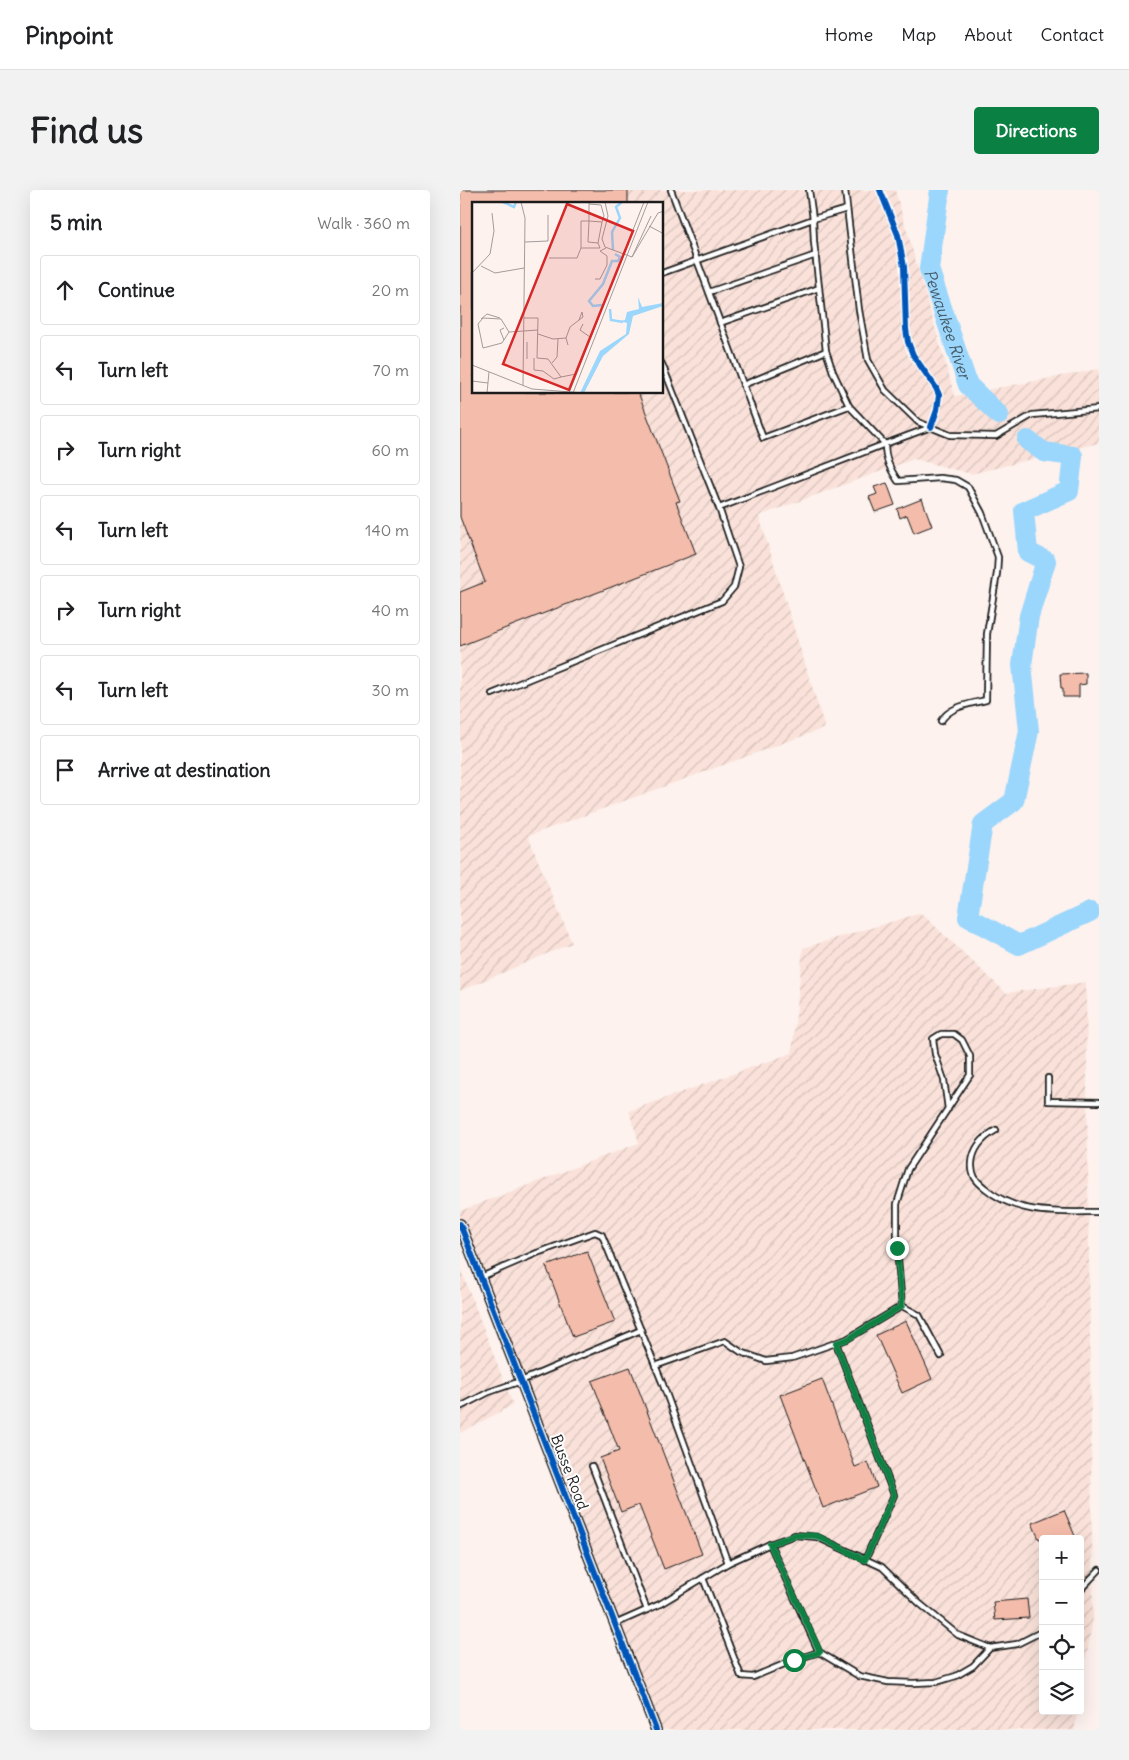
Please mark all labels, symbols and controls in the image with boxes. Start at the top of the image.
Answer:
text: Pinpoint [25,20,113,50]
text: Home [825,23,873,46]
text: Map [901,23,936,46]
text: About [964,23,1012,46]
text: Contact [1040,23,1104,46]
button: Directions [974,107,1099,154]
text: Find us [30,108,143,152]
inset map [472,202,664,394]
text: 5 min [50,209,102,236]
text: Walk · 360 m [317,213,410,233]
water label: Pewaukee River [920,267,976,384]
icon: ahead [51,276,79,304]
text: Continue [98,278,175,302]
text: 20 m [372,280,409,300]
icon: left [51,356,79,384]
text: Turn left [98,358,168,382]
text: 70 m [373,360,409,380]
icon: right [51,436,79,464]
text: Turn right [98,438,181,462]
text: 60 m [371,440,409,460]
icon: left [51,516,79,544]
text: Turn left [98,518,168,542]
text: 140 m [365,520,409,540]
icon: right [51,596,79,624]
text: Turn right [98,598,181,622]
text: 40 m [371,600,409,620]
icon: left [51,676,79,704]
text: Turn left [98,678,168,702]
text: 30 m [372,680,409,700]
icon: arrive [51,756,79,784]
text: Arrive at destination [98,758,271,782]
route end [886,1237,909,1260]
street label: Busse Road [547,1432,593,1512]
map controls [1039,1535,1084,1715]
button: + [1039,1535,1084,1580]
button: − [1039,1580,1084,1625]
button: locate [1039,1625,1084,1670]
route start [783,1649,806,1672]
button: layers [1039,1670,1084,1715]

